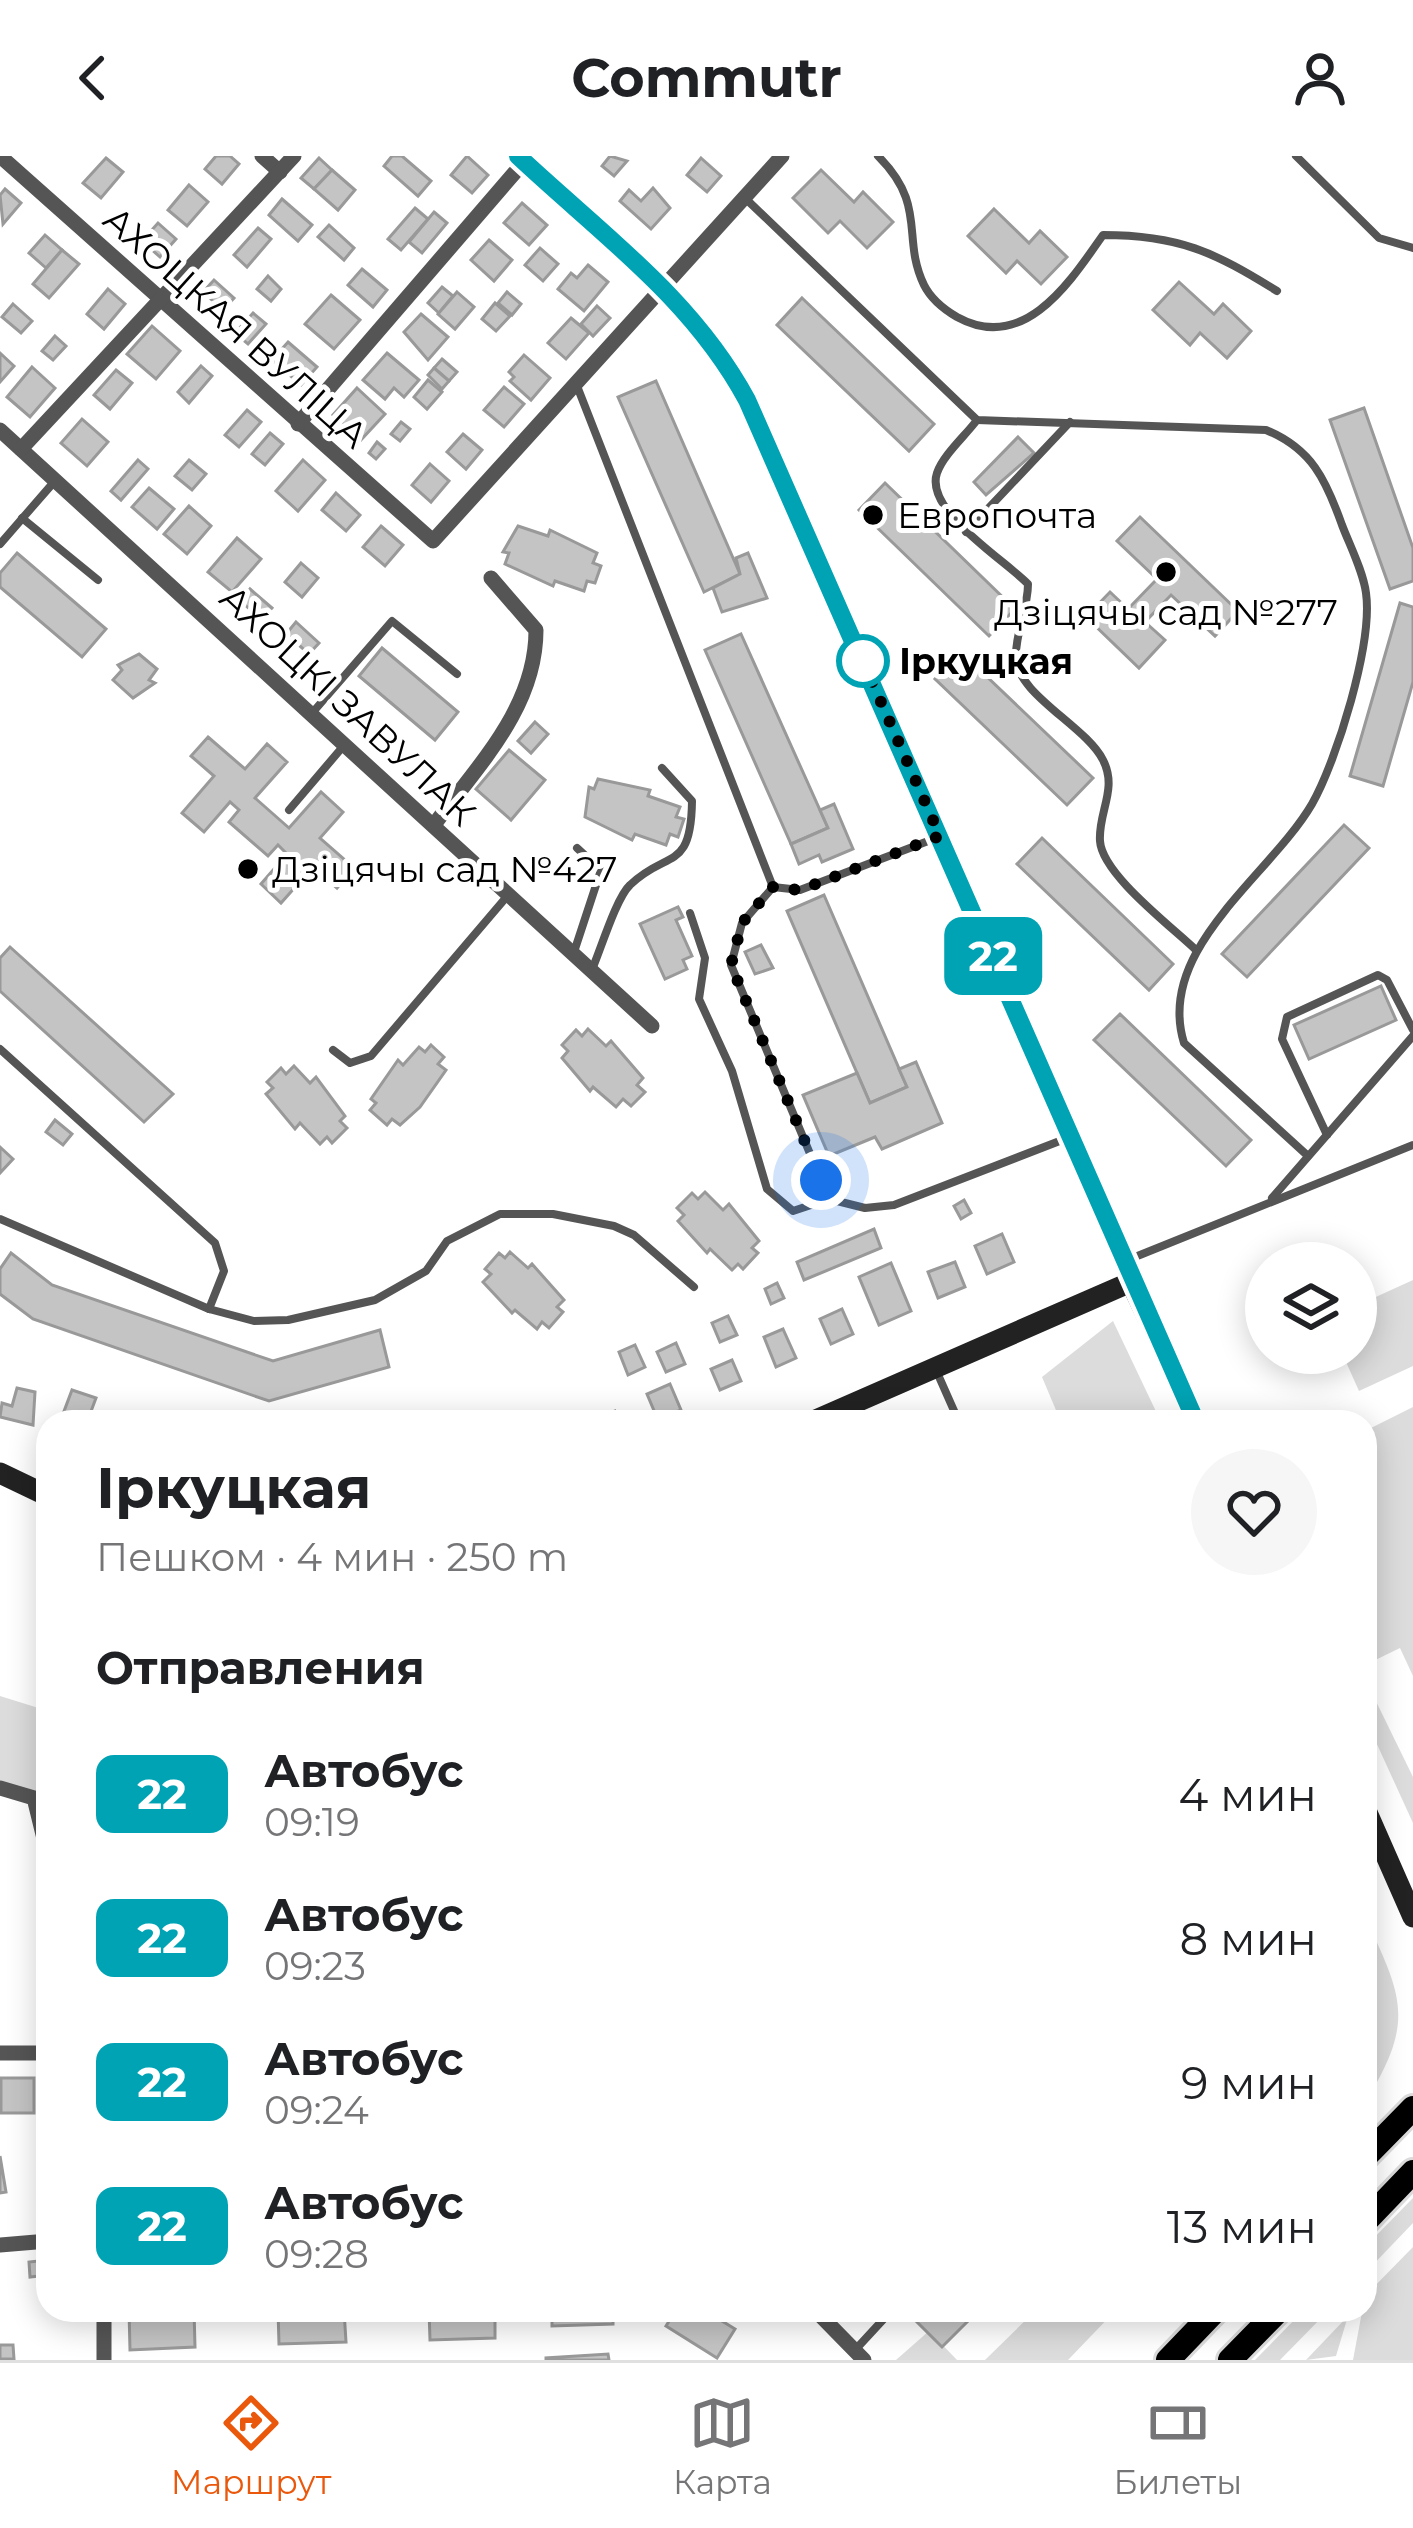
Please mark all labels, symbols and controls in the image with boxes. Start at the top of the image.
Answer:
icon: back [60,45,126,111]
text: Commutr [571,45,842,111]
icon: person [1287,45,1353,111]
street label: АХОЦКАЯ ВУЛІЦА [95,197,377,457]
place label: Европочта [897,493,1097,537]
marker: Европочта [860,502,886,528]
marker: Дзіцячы сад №277 [1153,559,1179,585]
street label: АХОЦКІ ЗАВУЛАК [211,575,485,835]
place label: Дзіцячы сад №277 [994,590,1338,634]
marker: Іркуцкая [838,636,888,686]
place label: Іркуцкая [899,639,1073,683]
place label: Дзіцячы сад №427 [272,847,617,891]
marker: Дзіцячы сад №427 [235,856,261,882]
line badge: 22 [939,917,1047,995]
text: 22 [968,930,1018,982]
your location [791,1150,851,1210]
map controls [1245,1242,1377,1374]
button: layers [1245,1242,1377,1374]
button: heart [1191,1449,1317,1575]
text: Іркуцкая [96,1453,371,1522]
text: Пешком · 4 мин · 250 m [96,1533,568,1581]
text: Отправления [96,1640,425,1695]
text: Автобус [264,1743,464,1798]
text: 4 мин [1179,1767,1317,1822]
text: 22 [137,1768,187,1820]
text: 09:19 [264,1798,360,1846]
text: Автобус [264,1887,464,1942]
text: 8 мин [1180,1911,1317,1966]
text: 22 [137,1912,187,1964]
text: 09:23 [264,1942,366,1990]
text: Автобус [264,2031,464,2086]
text: 9 мин [1181,2055,1317,2110]
text: 22 [137,2056,187,2108]
text: 09:24 [264,2086,369,2134]
text: Автобус [264,2175,464,2230]
text: 13 мин [1167,2199,1317,2254]
text: 22 [137,2200,187,2252]
text: 09:28 [264,2230,369,2278]
tab: Маршрут [171,2390,331,2502]
tab: Карта [673,2390,772,2502]
tab: Билеты [1113,2390,1242,2502]

